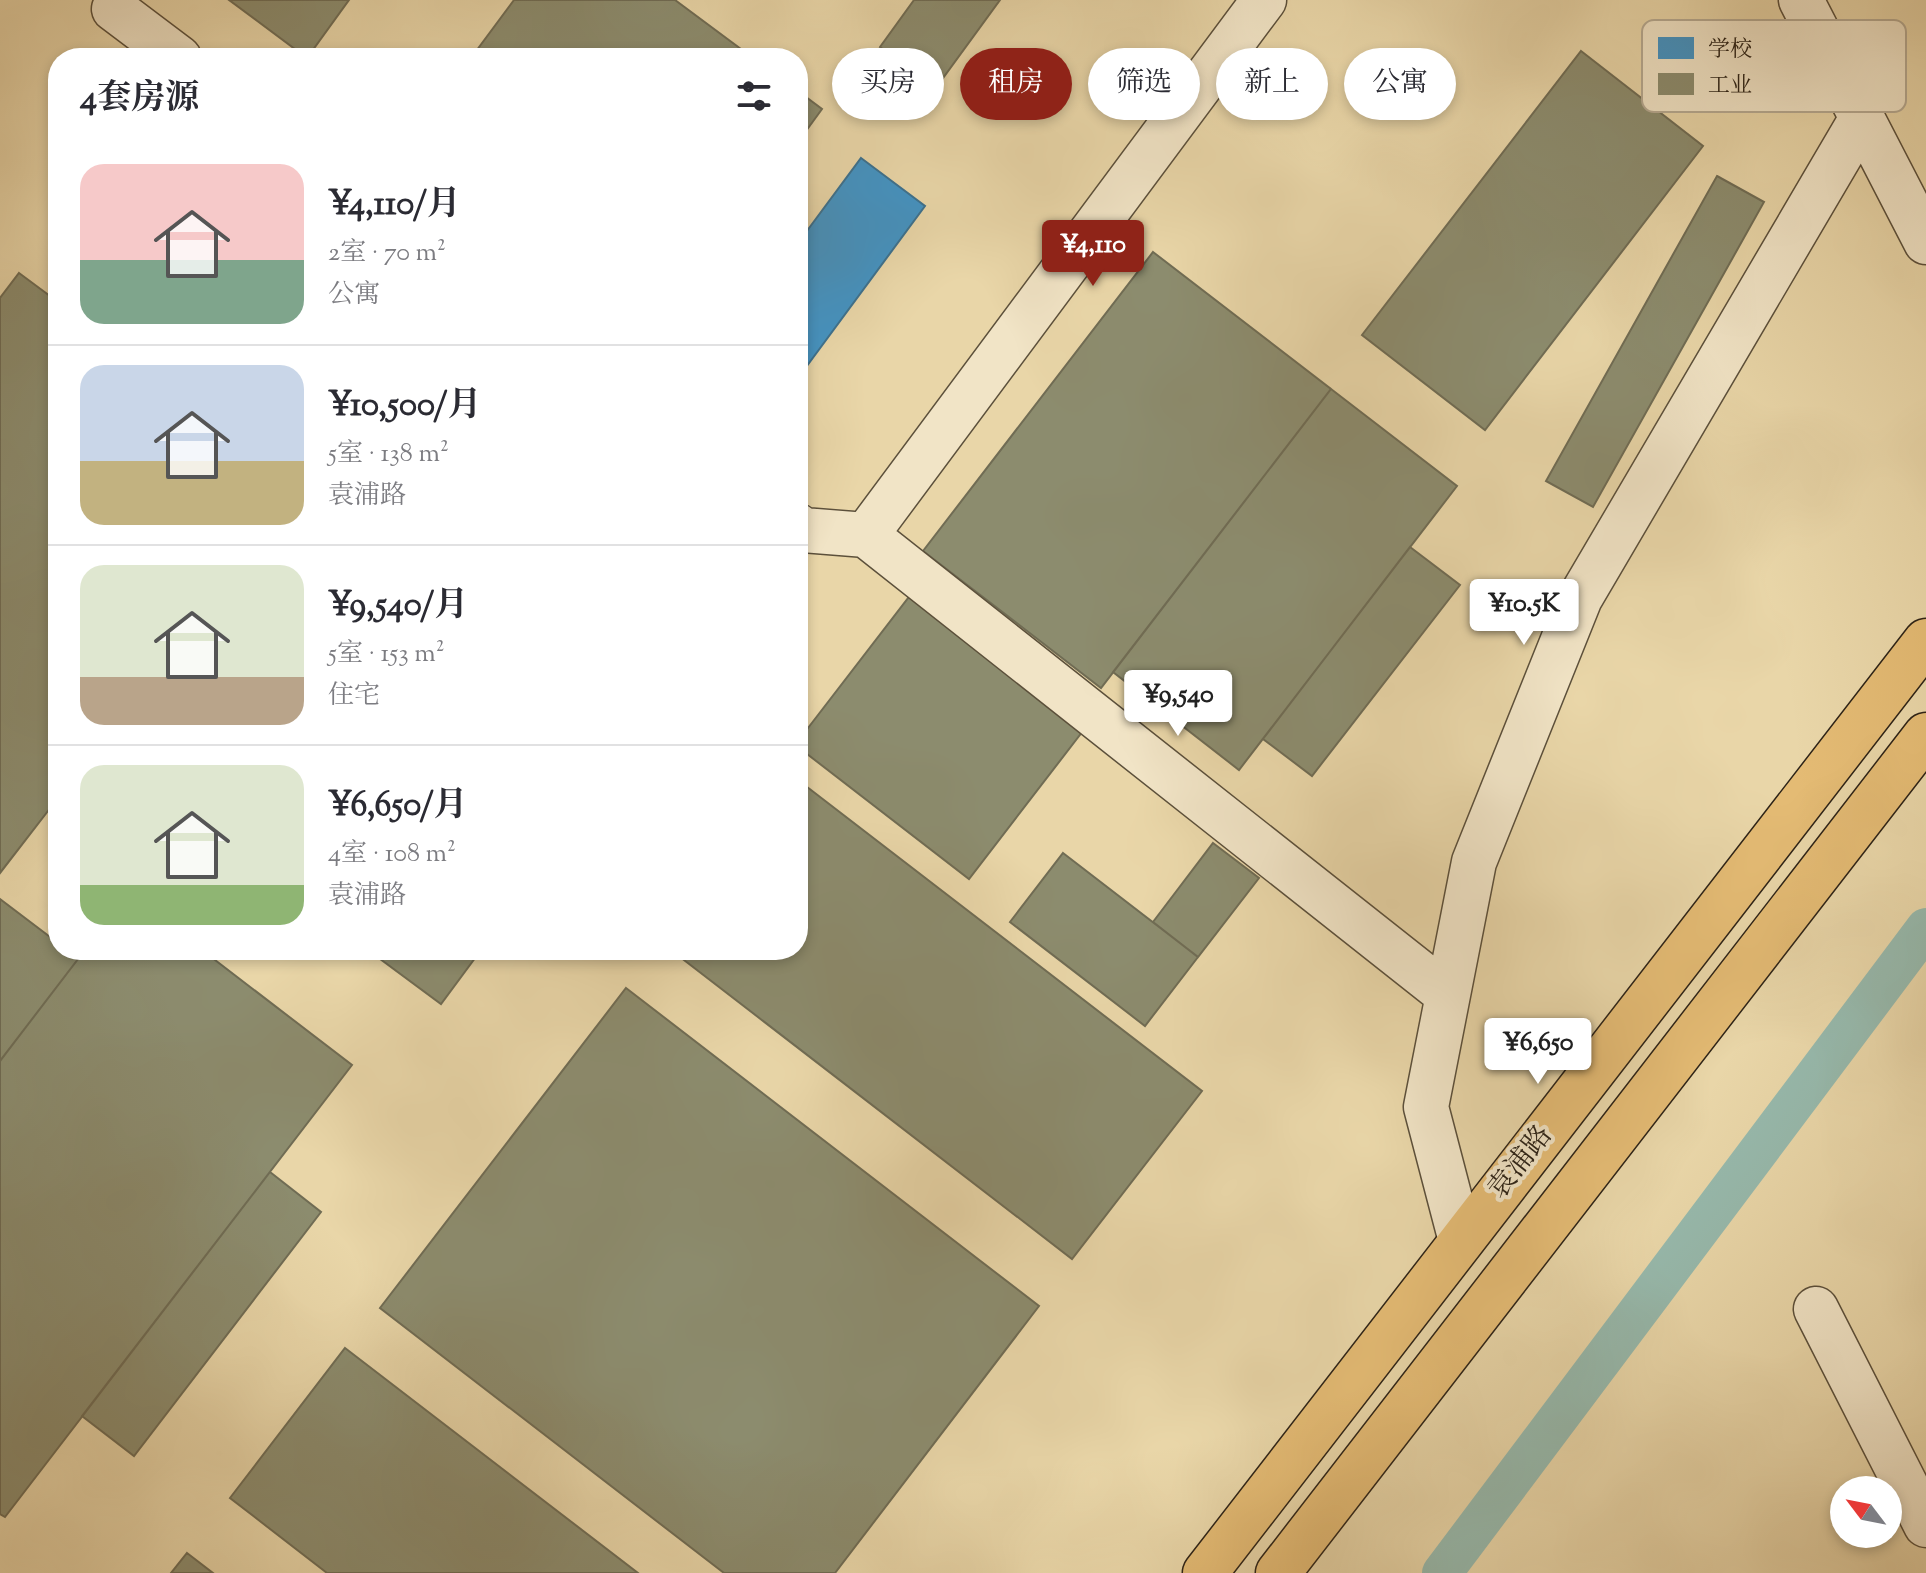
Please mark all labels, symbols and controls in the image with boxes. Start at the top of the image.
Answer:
legend [1642,20,1906,112]
text: 学校 [1708,35,1752,67]
chip: 买房 [832,48,944,120]
chip: 租房 [960,48,1072,120]
chip: 筛选 [1088,48,1200,120]
chip: 新上 [1216,48,1328,120]
chip: 公寓 [1344,48,1456,120]
text: 工业 [1708,71,1752,103]
icon: filters [732,74,776,118]
text: 4套房源 [80,75,199,124]
text: ¥4,110/月 [328,181,461,230]
icon: home [144,196,240,292]
pin: ¥4,110 [1028,220,1158,288]
text: ¥4,110 [1060,227,1126,264]
text: 2室 · 70 m² [328,235,446,272]
text: 公寓 [328,277,380,314]
text: ¥10,500/月 [328,382,481,431]
icon: home [144,397,240,493]
text: 5室 · 138 m² [328,436,449,473]
text: 袁浦路 [328,478,406,515]
pin: ¥10.5K [1459,579,1589,647]
text: ¥9,540/月 [328,582,468,631]
text: ¥10.5K [1488,586,1560,623]
icon: home [144,597,240,693]
text: 5室 · 153 m² [328,636,445,673]
pin: ¥9,540 [1113,670,1243,738]
text: ¥9,540 [1142,677,1214,714]
text: 住宅 [328,678,380,715]
text: ¥6,650/月 [328,782,468,831]
icon: home [144,797,240,893]
text: 4室 · 108 m² [328,836,456,873]
text: 袁浦路 [328,878,406,915]
pin: ¥6,650 [1473,1018,1603,1086]
text: ¥6,650 [1502,1025,1574,1062]
street label: 袁浦路 [1479,1118,1563,1208]
north arrow [1830,1476,1902,1548]
map controls [1830,1476,1902,1548]

